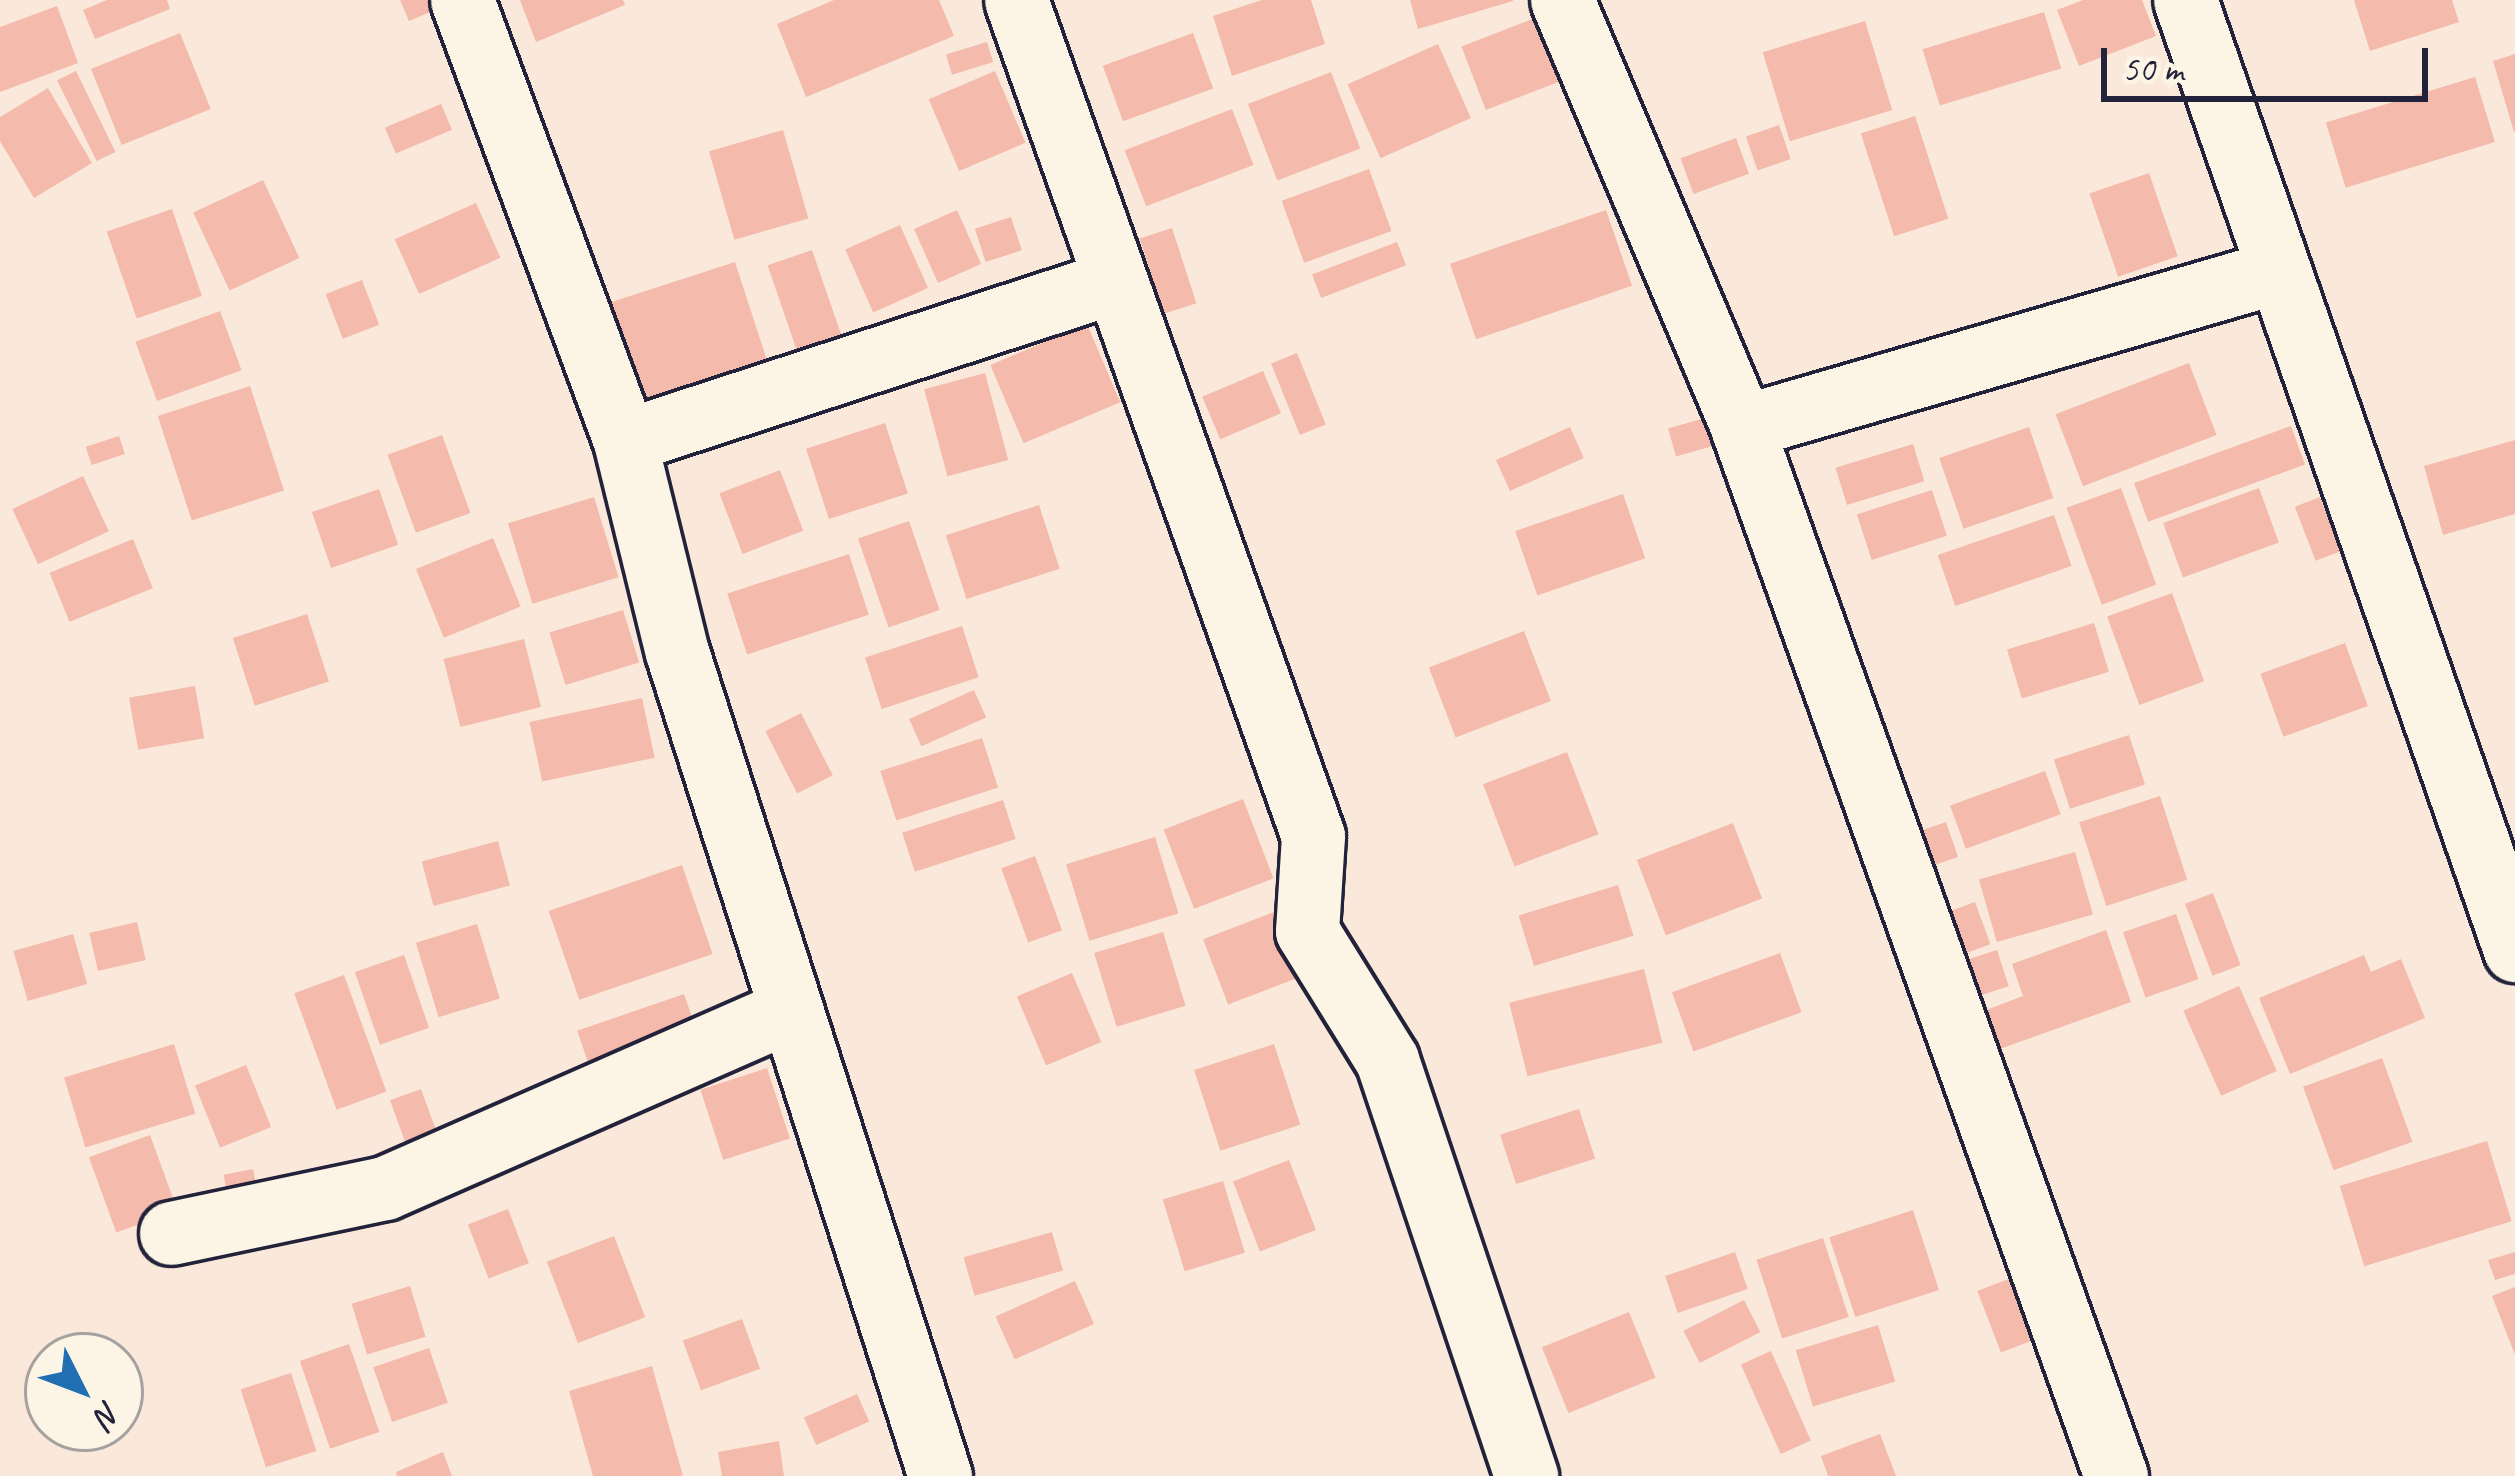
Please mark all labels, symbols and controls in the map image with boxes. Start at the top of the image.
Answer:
scale bar [2107,24,2434,98]
text: 50 m [2122,46,2183,92]
north arrow [24,1332,144,1452]
text: N [86,1392,131,1436]

